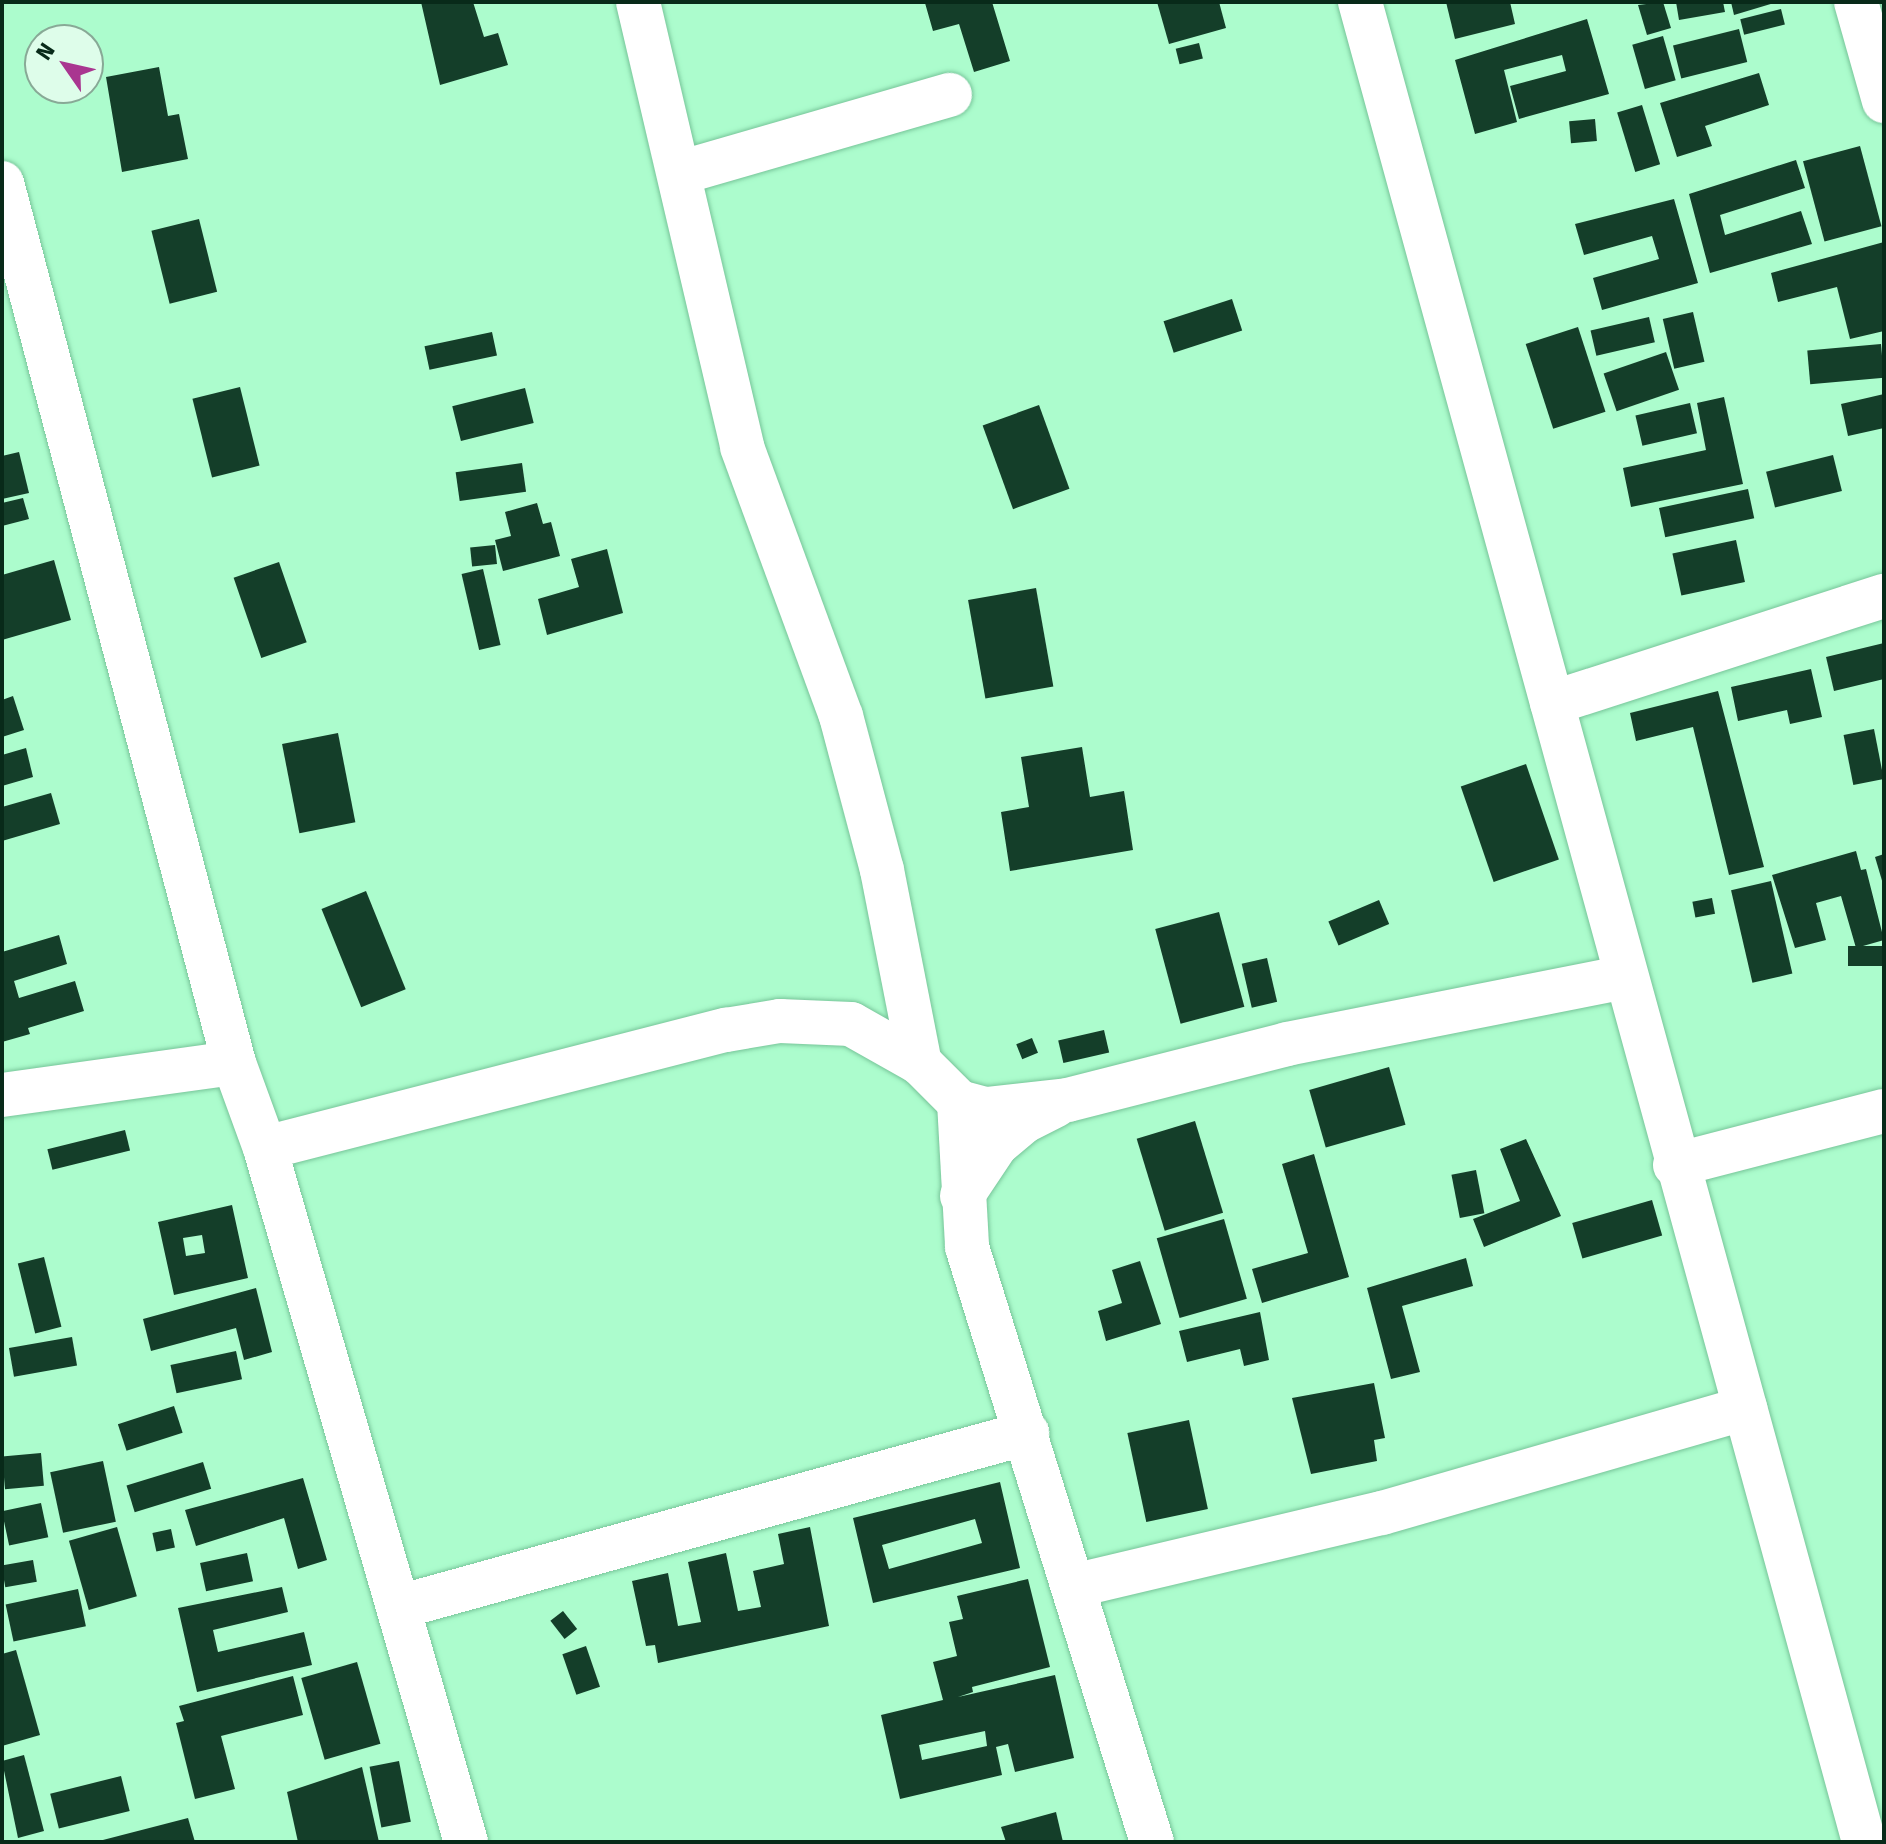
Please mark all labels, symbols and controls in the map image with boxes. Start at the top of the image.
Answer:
north arrow [24,24,104,104]
text: N [30,38,61,65]

